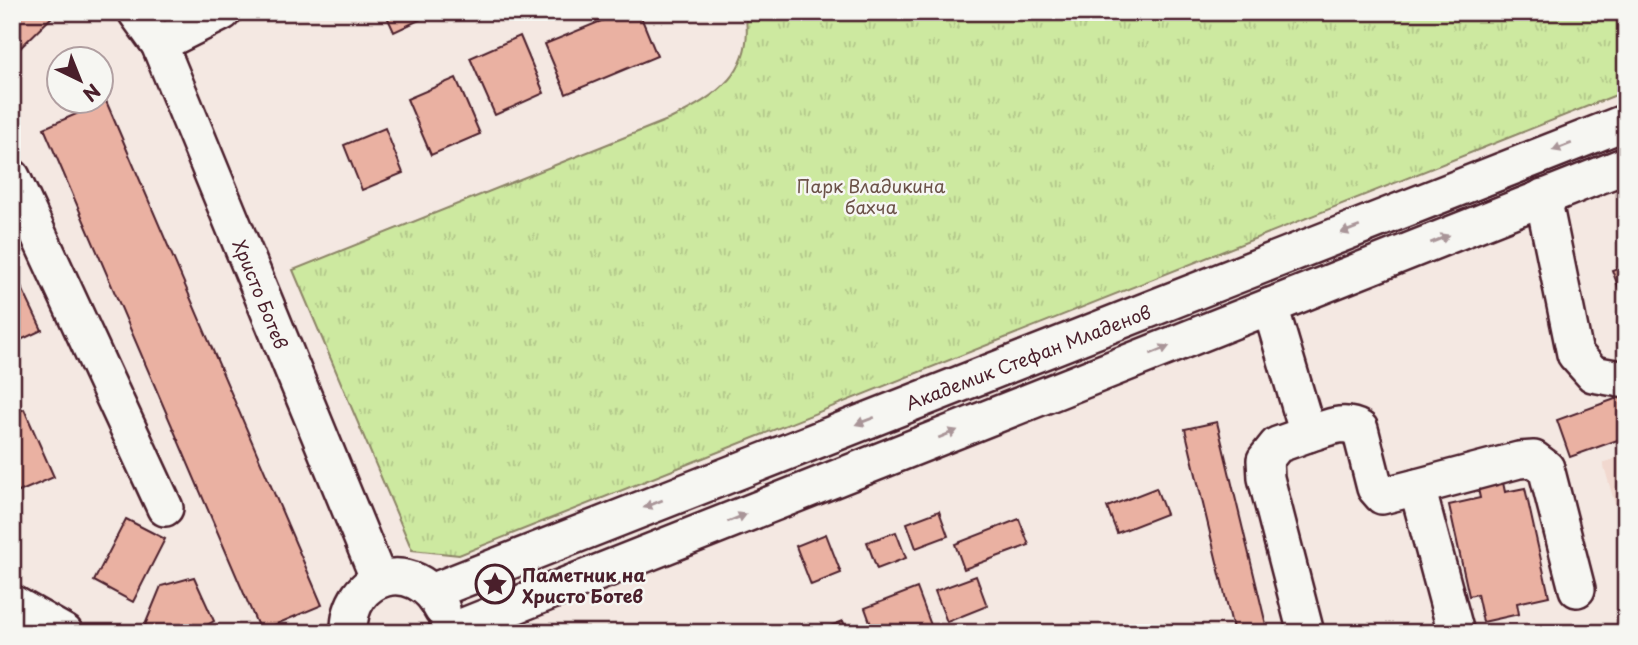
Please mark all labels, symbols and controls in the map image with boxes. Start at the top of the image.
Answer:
north arrow [46,46,116,116]
text: N [77,78,107,109]
one-way arrow [1552,141,1573,152]
park label: Парк Владикина бахча [797,172,946,220]
one-way arrow [1340,225,1361,236]
one-way arrow [1429,233,1450,244]
street label: Христо Ботев [227,235,295,353]
street label: Академик Стефан Младенов [901,298,1155,416]
one-way arrow [1150,345,1171,356]
one-way arrow [854,415,875,426]
one-way arrow [938,428,959,439]
one-way arrow [643,499,664,510]
one-way arrow [726,512,747,523]
place label: Паметник на Христо Ботев [522,561,646,609]
place icon: Паметник на Христо Ботев [474,563,516,605]

